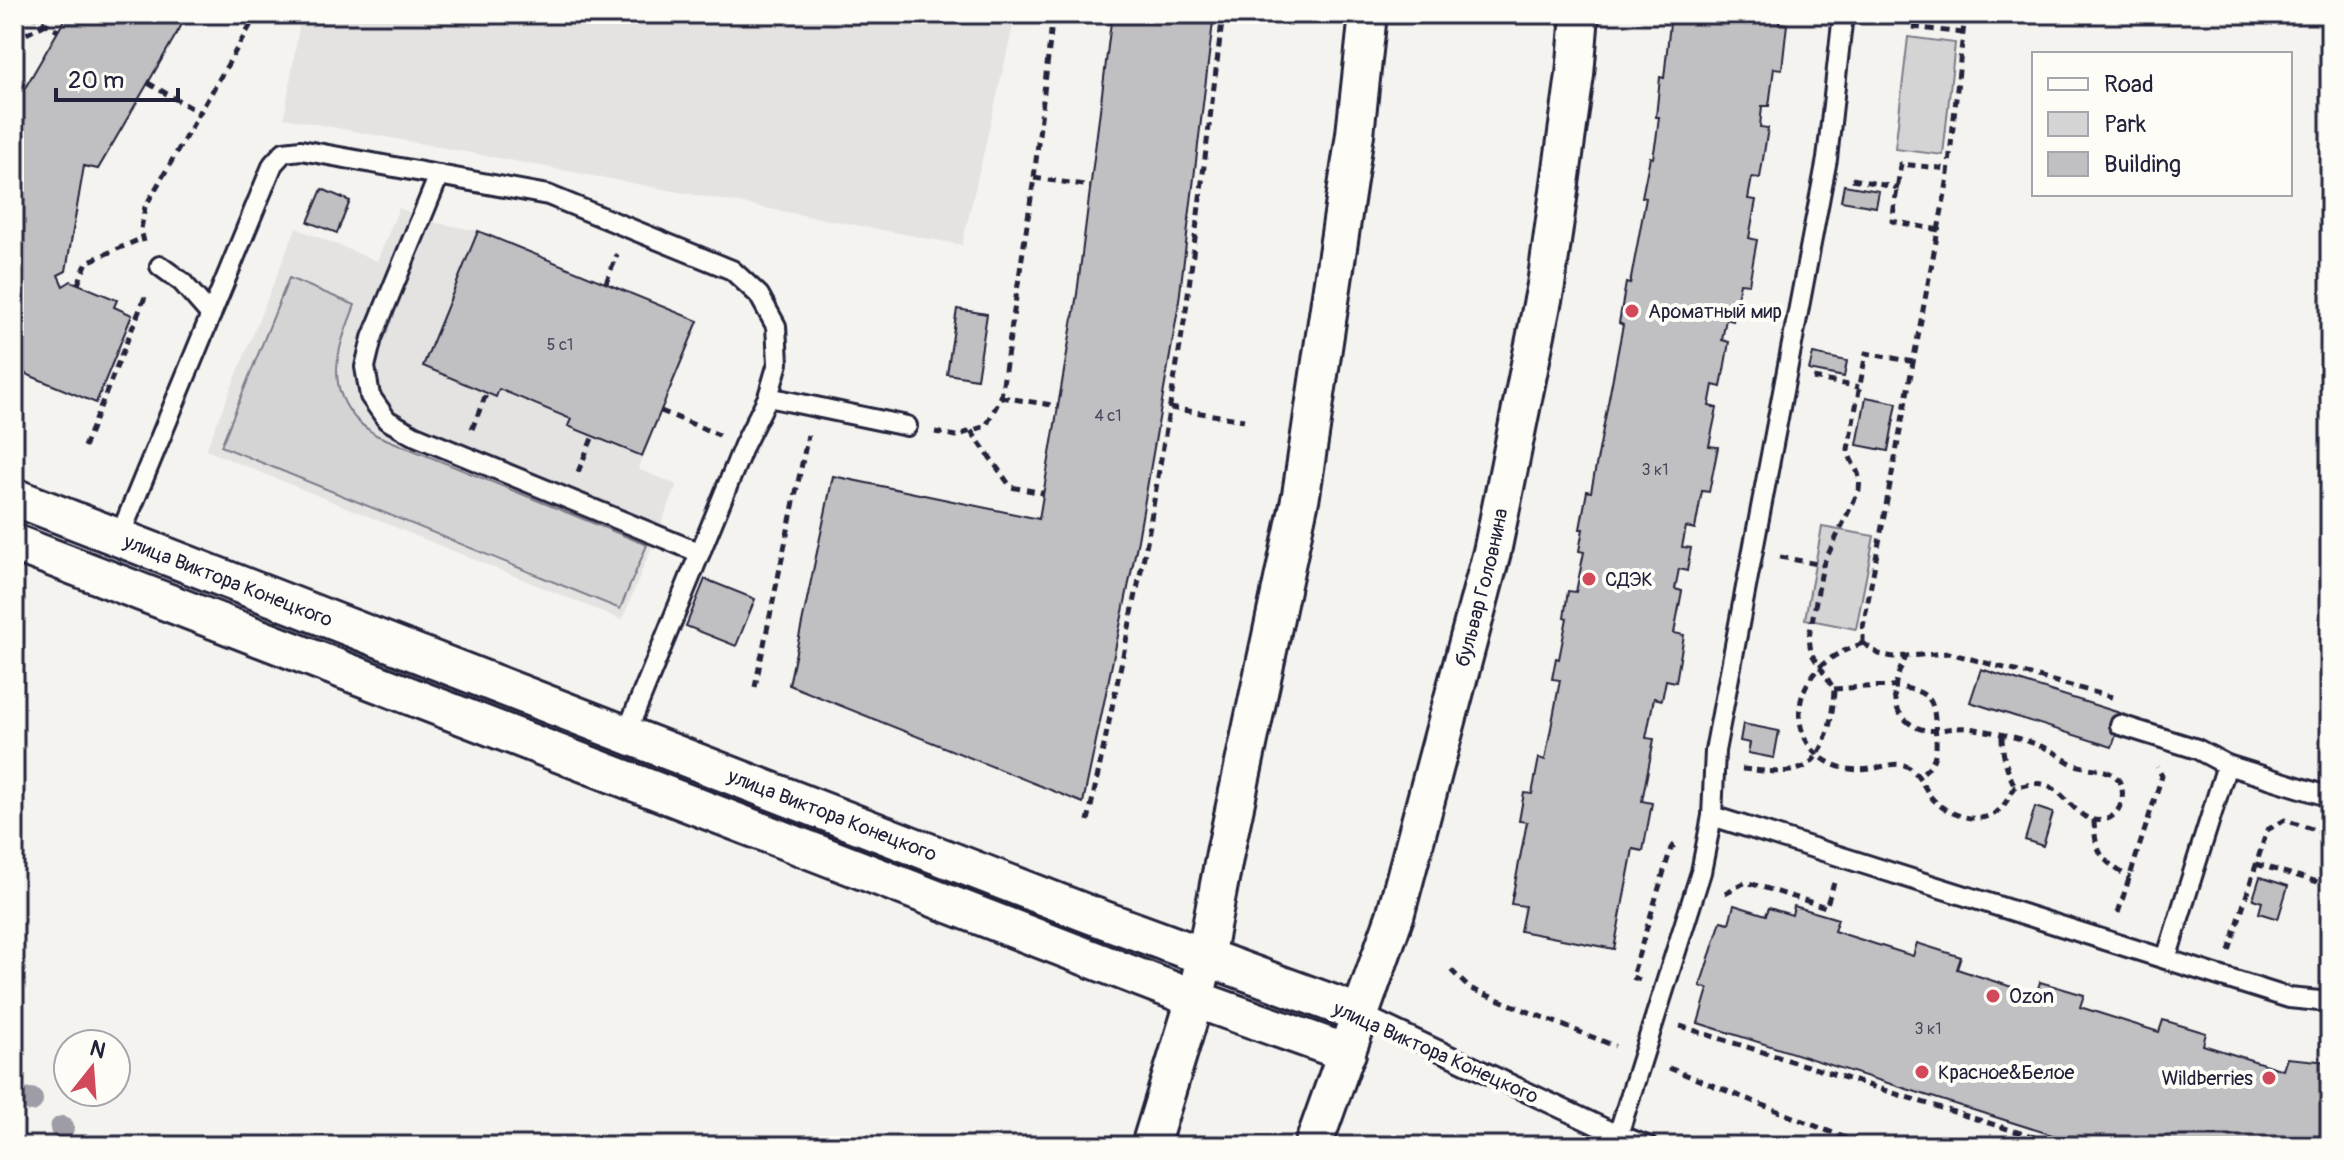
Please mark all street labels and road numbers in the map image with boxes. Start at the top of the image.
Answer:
street label: бульвар Головнина [1450,506,1514,669]
street label: улица Виктора Конецкого [119,529,336,633]
street label: улица Виктора Конецкого [723,763,941,867]
street label: улица Виктора Конецкого [1329,996,1542,1109]

